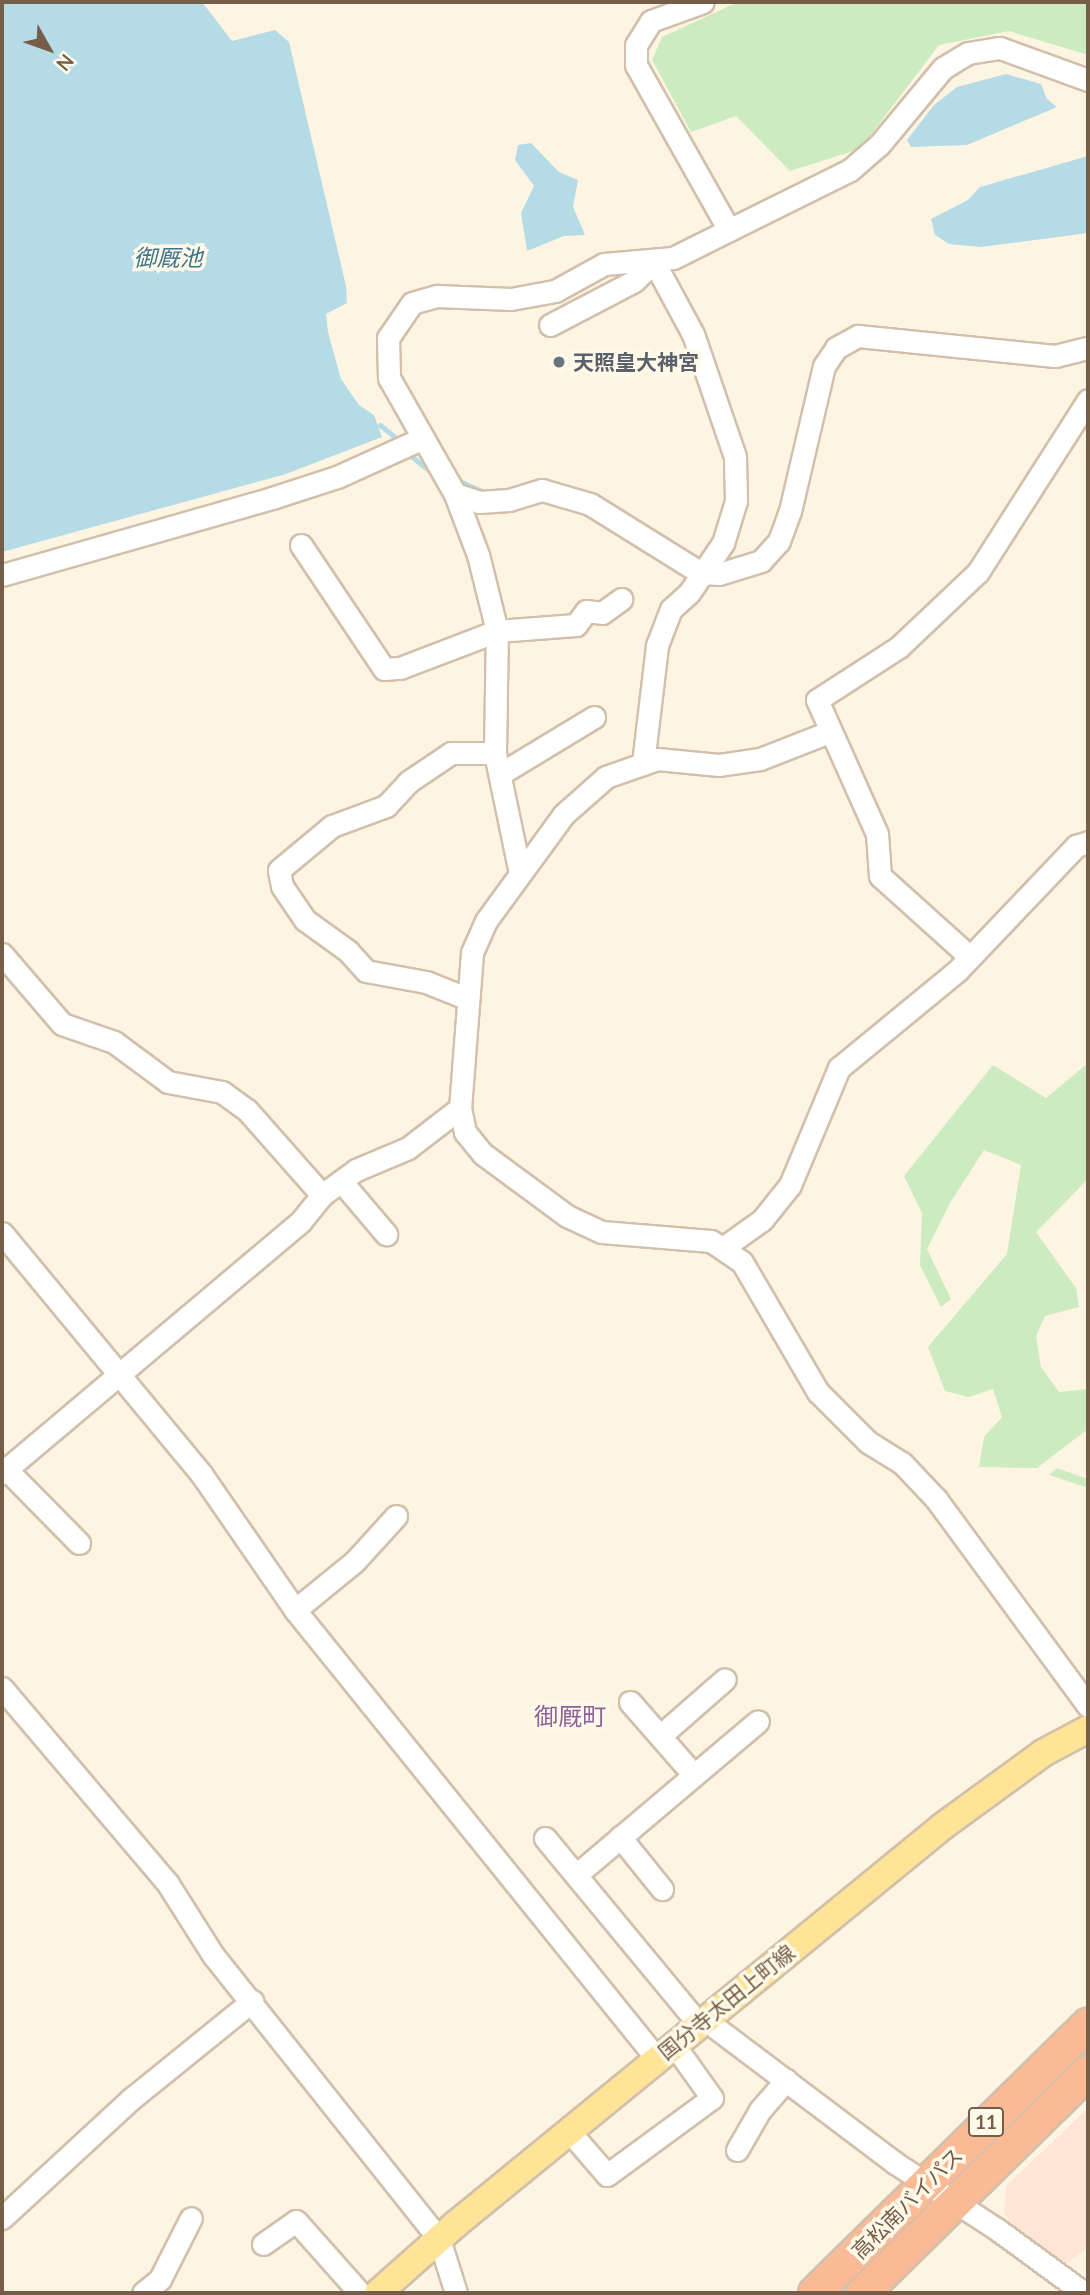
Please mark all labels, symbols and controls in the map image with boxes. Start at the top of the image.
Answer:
north arrow [14,14,84,84]
text: N [52,50,79,76]
water label: 御厩池 [134,243,202,271]
place label: 天照皇大神宮 [573,349,699,375]
marker: 天照皇大神宮 [551,354,567,370]
district label: 御厩町 [534,1702,606,1730]
street label: 国分寺太田上町線 [653,1939,799,2065]
road number: 11 [967,2106,1005,2138]
street label: 高松南バイパス [846,2142,968,2264]

